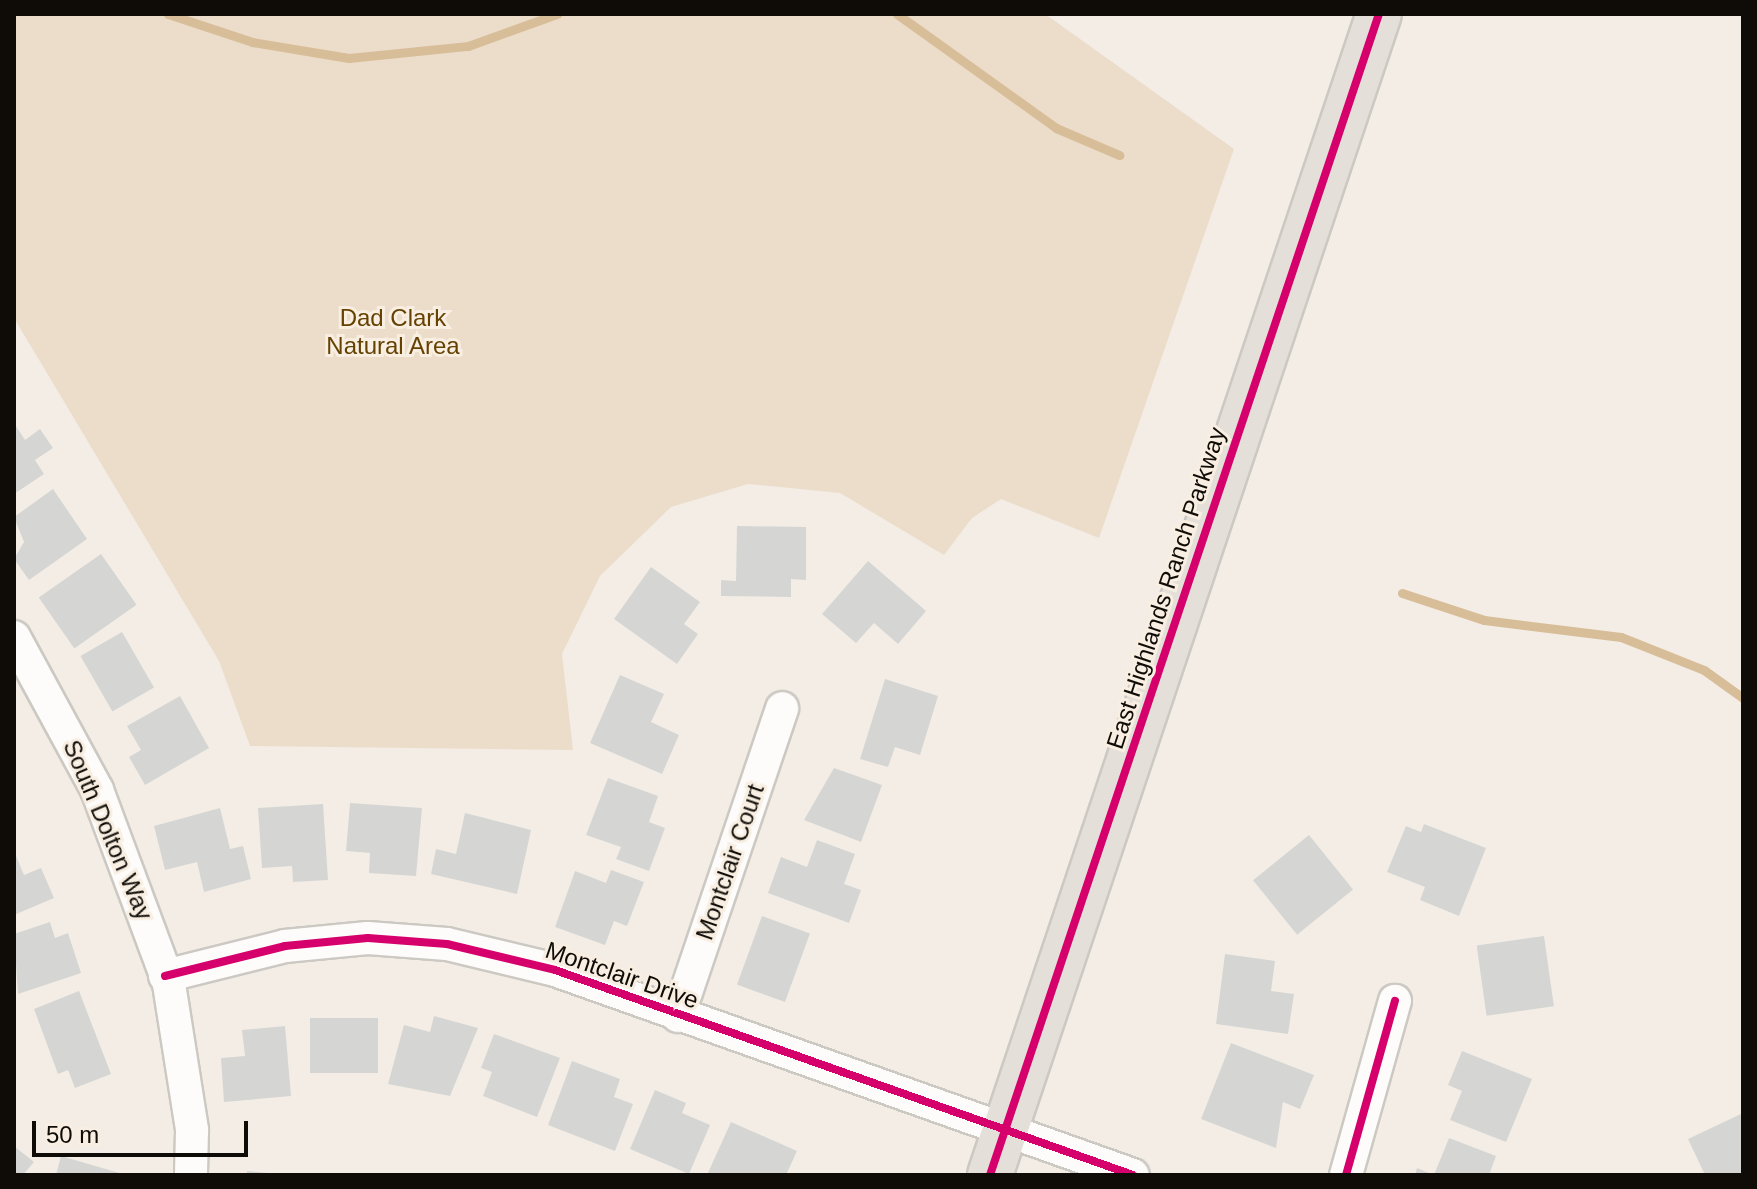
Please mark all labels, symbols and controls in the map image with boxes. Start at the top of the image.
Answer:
park label: Dad Clark Natural Area [326,304,460,360]
street label: East Highlands Ranch Parkway [1100,424,1232,752]
street label: South Dolton Way [57,736,159,924]
street label: Montclair Court [690,780,770,944]
street label: Montclair Drive [542,935,702,1015]
scale bar [36,1105,252,1155]
text: 50 m [46,1121,99,1148]

